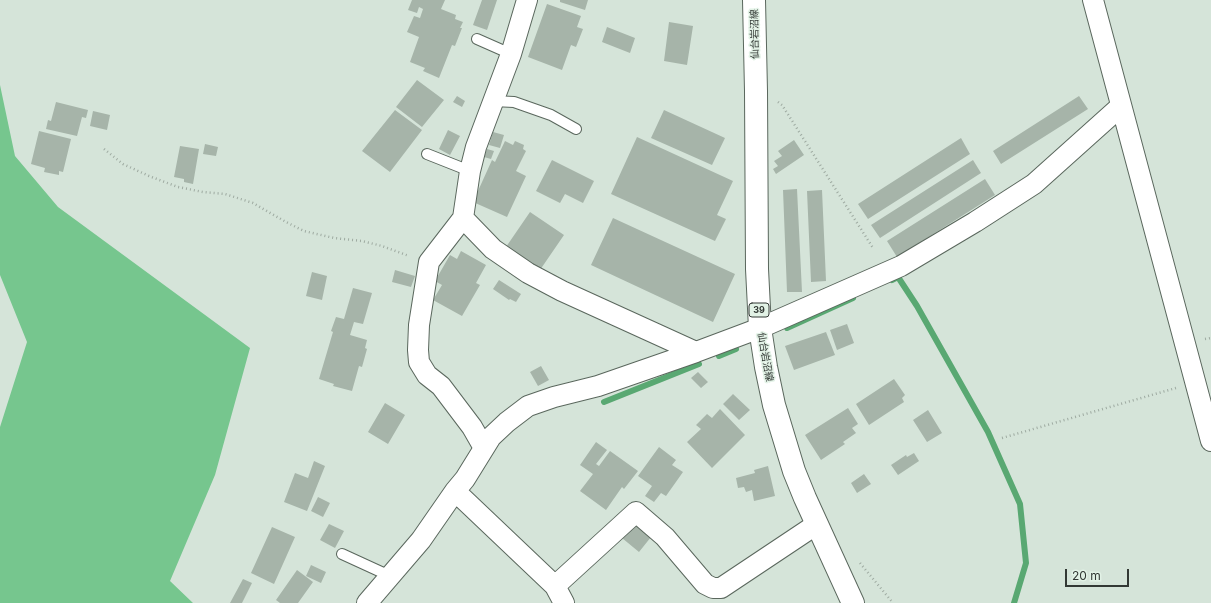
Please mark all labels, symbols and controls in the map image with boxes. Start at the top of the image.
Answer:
street label: 仙台岩沼線 [749,9,761,59]
road number: 39 [749,303,769,317]
street label: 仙台岩沼線 [755,331,775,383]
scale bar [1067,561,1131,587]
text: 20 m [1072,568,1101,583]

